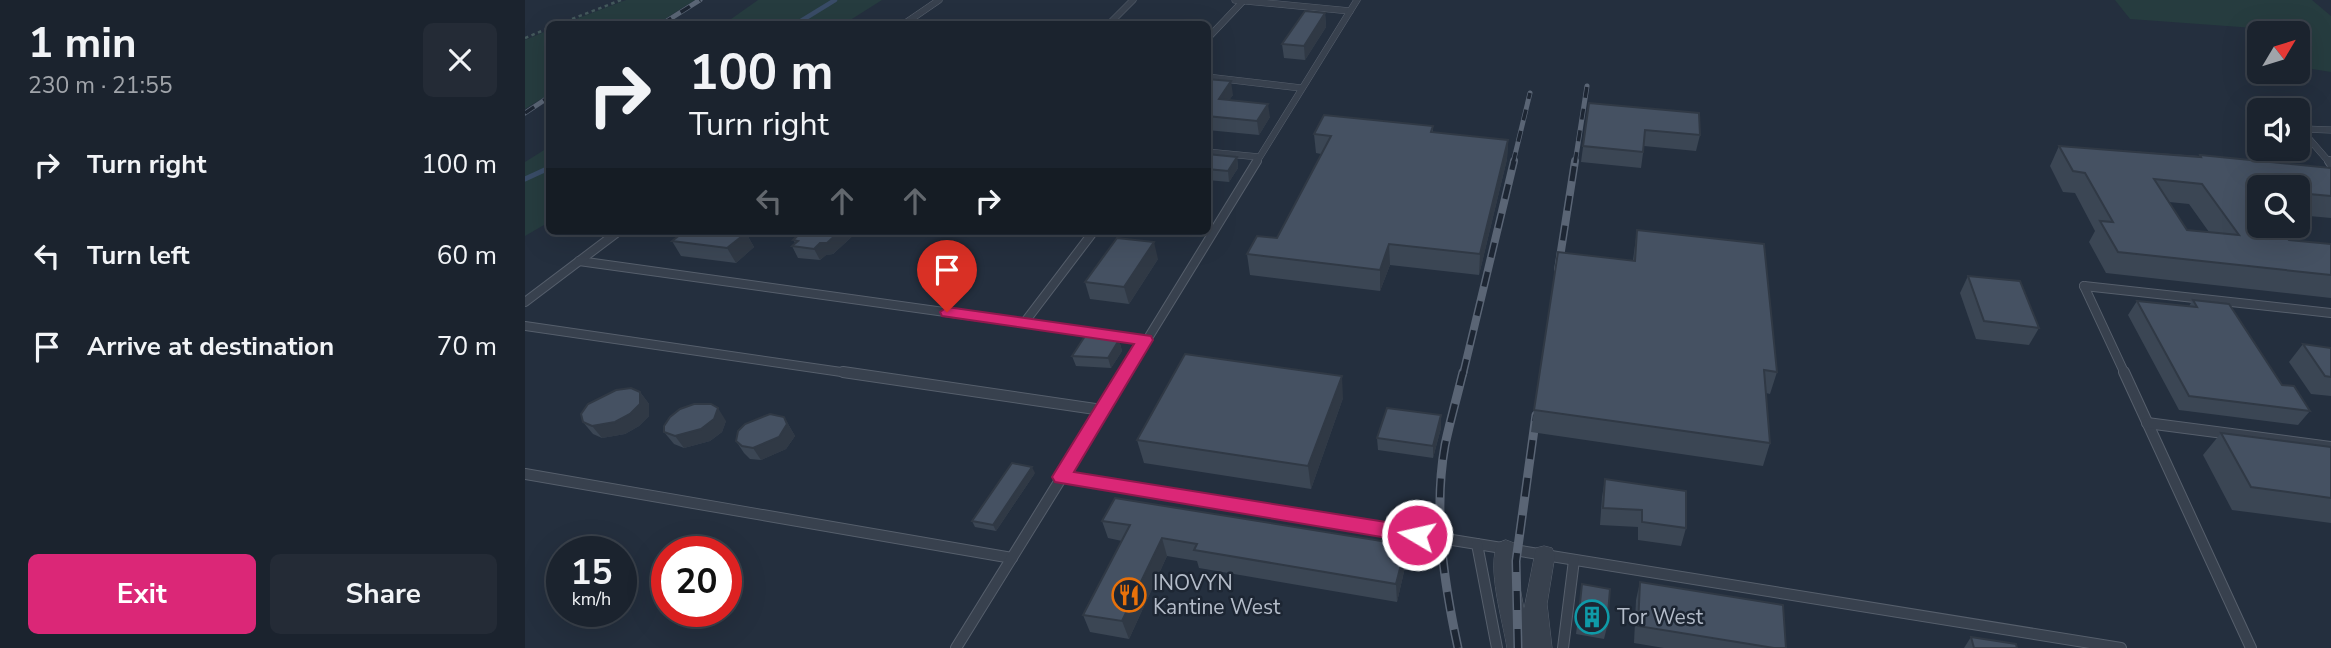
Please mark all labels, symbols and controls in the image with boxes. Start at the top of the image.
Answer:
text: 1 min [28,15,137,72]
north arrow [2247,21,2310,84]
map controls [2247,21,2310,238]
button: close [423,23,497,97]
text: 100 m [689,39,833,106]
icon: right [574,49,665,140]
text: 230 m · 21:55 [28,70,173,101]
button: sound [2247,98,2310,161]
text: Turn right [689,103,829,146]
icon: right [28,146,66,184]
text: Turn right [87,147,206,182]
text: 100 m [421,147,497,182]
button: search [2247,175,2310,238]
icon: left [750,182,788,220]
icon: ahead [823,182,861,220]
icon: ahead [896,182,934,220]
icon: right [969,182,1007,220]
icon: left [28,237,66,275]
text: Turn left [87,238,190,273]
text: 60 m [437,238,497,273]
pin [917,240,977,312]
icon: arrive [928,251,966,289]
icon: arrive [28,328,66,366]
text: Arrive at destination [87,329,334,364]
text: 70 m [437,329,497,364]
position arrow [1380,498,1454,572]
speed limit sign: 20 [651,536,742,627]
text: 15 [570,549,613,596]
button: Exit [28,554,256,634]
button: Share [270,554,497,634]
place label: INOVYN Kantine West [1153,569,1281,621]
restaurant icon: INOVYN Kantine West [1110,576,1148,614]
text: km/h [572,587,611,611]
building icon: Tor West [1573,598,1611,636]
place label: Tor West [1617,603,1704,631]

